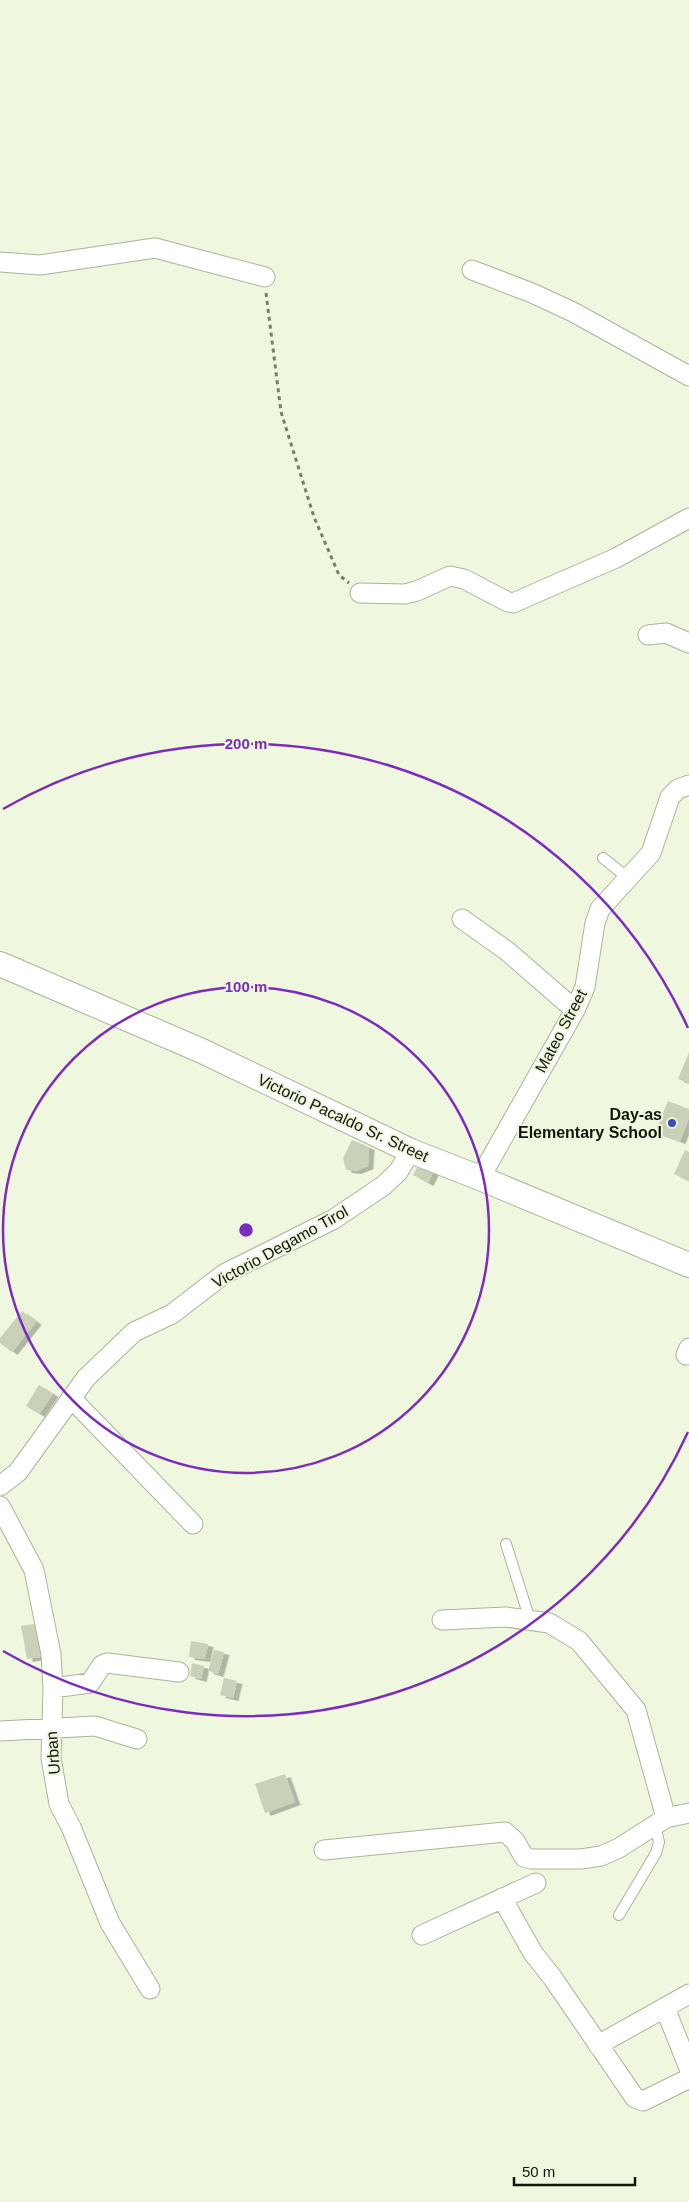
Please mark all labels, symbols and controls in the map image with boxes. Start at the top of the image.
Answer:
text: 200 m [225,735,267,752]
text: 100 m [225,978,267,995]
street label: Mateo Street [532,986,590,1075]
street label: Victorio Pacaldo Sr. Street [255,1071,432,1165]
place label: Day-as Elementary School [518,1106,662,1141]
marker: Day-as Elementary School [666,1117,678,1129]
street label: Victorio Degamo Tirol [209,1203,351,1291]
centre of rings [237,1221,255,1239]
street label: Urban [43,1731,63,1775]
scale bar [514,2154,635,2186]
text: 50 m [522,2163,555,2180]

